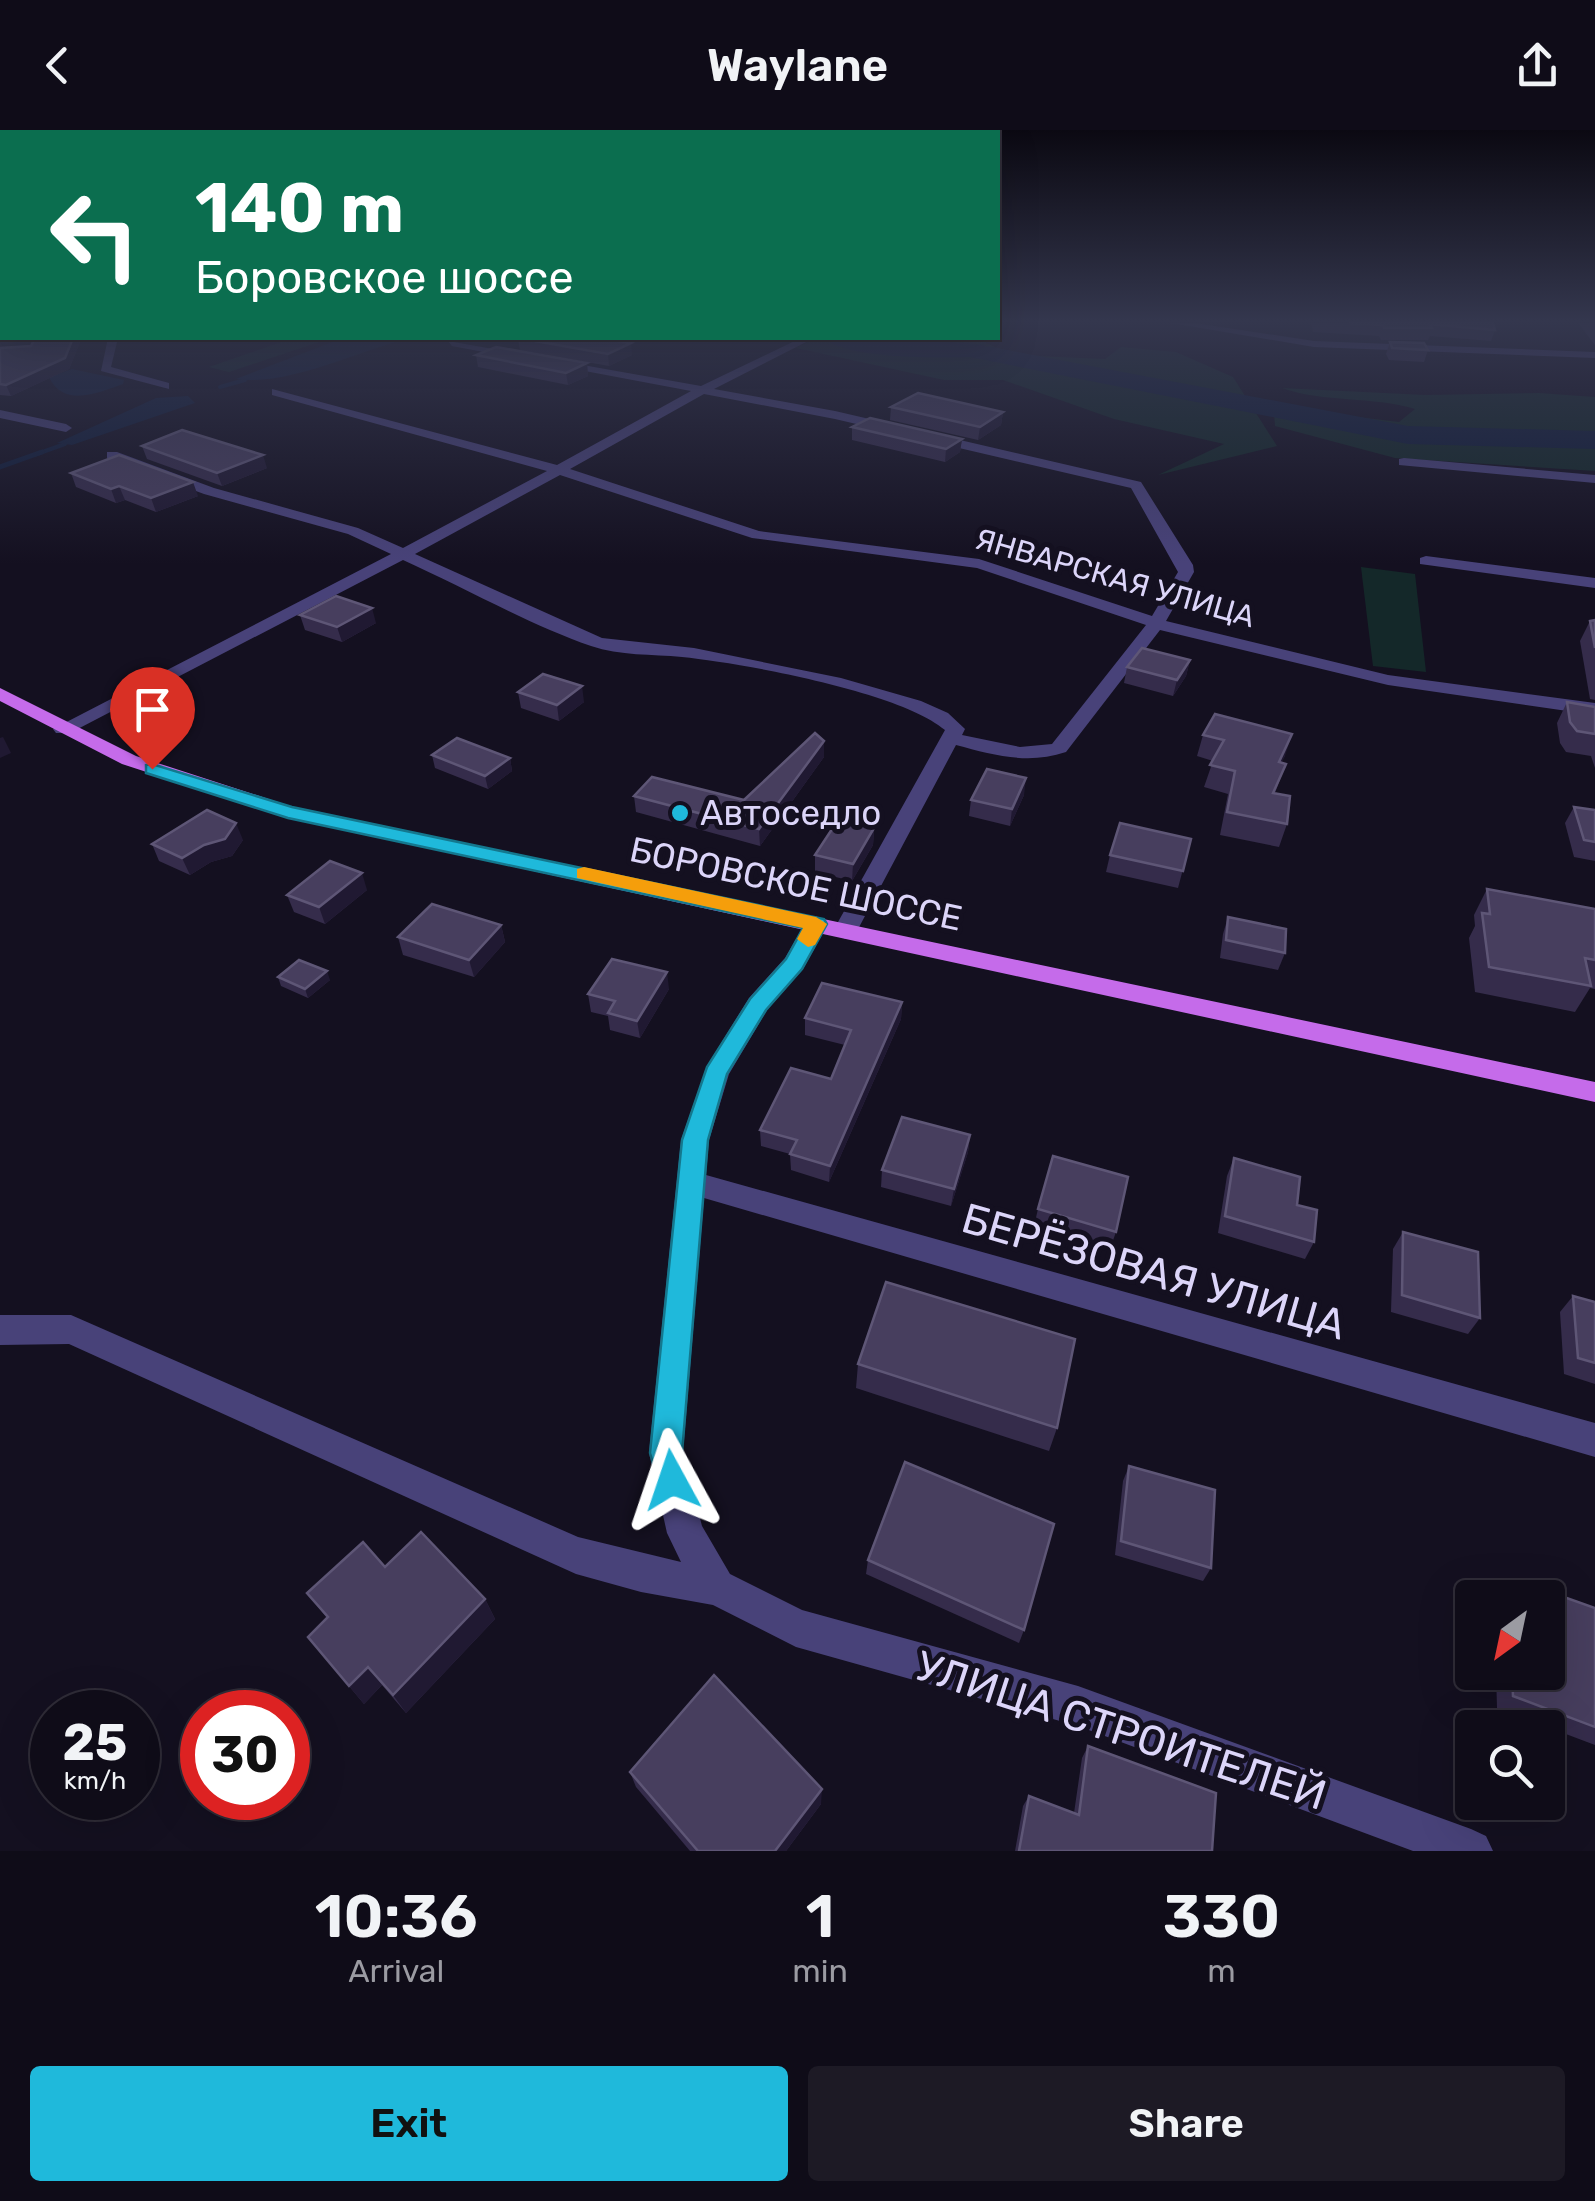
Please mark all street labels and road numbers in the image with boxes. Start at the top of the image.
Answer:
street label: ЯНВАРСКАЯ УЛИЦА [971,521,1259,635]
street label: БОРОВСКОЕ ШОССЕ [626,828,966,940]
street label: БЕРЁЗОВАЯ УЛИЦА [956,1193,1351,1351]
street label: УЛИЦА СТРОИТЕЛЕЙ [909,1641,1332,1821]

